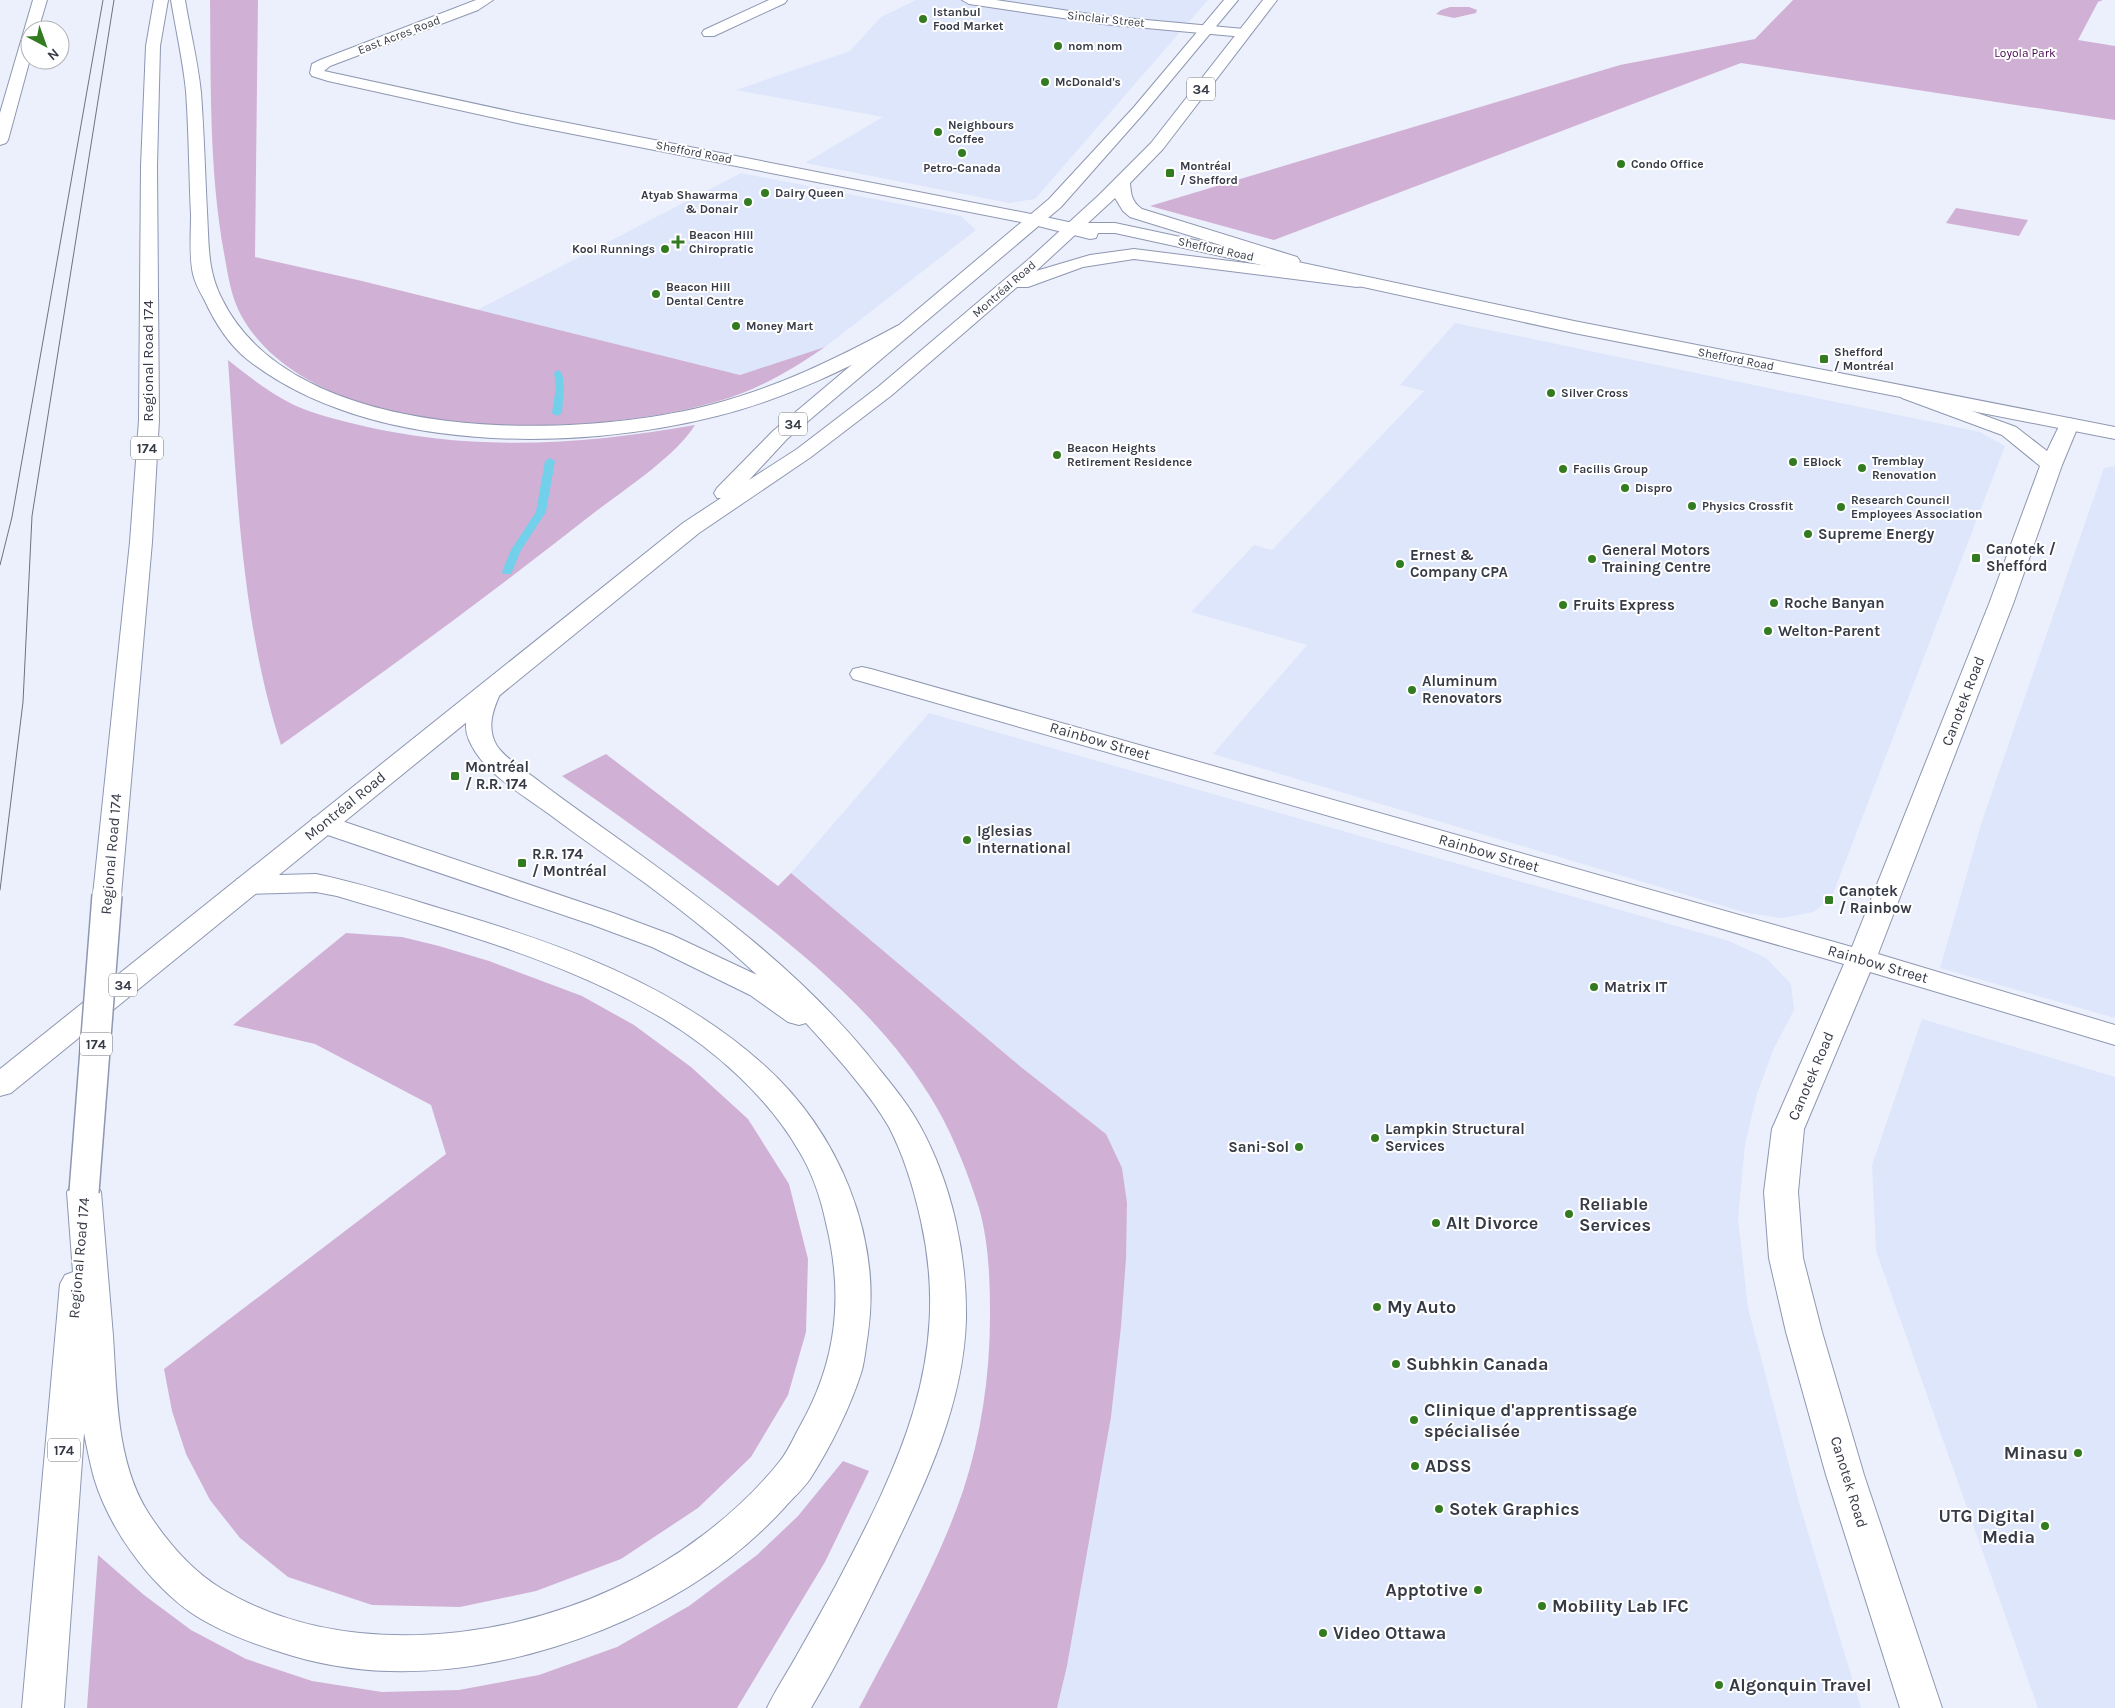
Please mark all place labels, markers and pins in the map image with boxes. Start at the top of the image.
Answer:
place label: Istanbul Food Market [933,5,1004,33]
marker: Istanbul Food Market [917,13,929,25]
place label: nom nom [1068,39,1122,53]
marker: nom nom [1052,40,1064,52]
place label: McDonald's [1055,75,1121,89]
marker: McDonald's [1039,76,1051,88]
place label: Neighbours Coffee [948,118,1014,146]
marker: Neighbours Coffee [932,126,944,138]
marker: Petro-Canada [956,147,968,159]
place label: Condo Office [1631,157,1704,171]
marker: Condo Office [1615,158,1627,170]
place label: Montréal / Shefford [1180,159,1238,187]
place label: Petro-Canada [923,161,1001,175]
marker: Montréal / Shefford [1164,167,1176,179]
place label: Dairy Queen [775,186,844,200]
marker: Dairy Queen [759,187,771,199]
place label: Atyab Shawarma & Donair [641,188,738,216]
marker: Atyab Shawarma & Donair [742,196,754,208]
place label: Beacon Hill Chiropratic [689,228,754,256]
marker: Beacon Hill Chiropratic [671,235,685,249]
place label: Kool Runnings [572,242,655,256]
marker: Kool Runnings [659,243,671,255]
place label: Beacon Hill Dental Centre [666,280,744,308]
marker: Beacon Hill Dental Centre [650,288,662,300]
place label: Money Mart [746,319,813,333]
marker: Money Mart [730,320,742,332]
place label: Shefford / Montréal [1834,345,1894,373]
marker: Shefford / Montréal [1818,353,1830,365]
place label: Silver Cross [1561,386,1628,400]
marker: Silver Cross [1545,387,1557,399]
place label: Beacon Heights Retirement Residence [1067,441,1192,469]
marker: Beacon Heights Retirement Residence [1051,449,1063,461]
place label: Tremblay Renovation [1872,454,1937,482]
place label: EBlock [1803,455,1842,469]
marker: EBlock [1787,456,1799,468]
place label: Facilis Group [1573,462,1648,476]
marker: Tremblay Renovation [1856,462,1868,474]
marker: Facilis Group [1557,463,1569,475]
place label: Dispro [1635,481,1673,495]
marker: Dispro [1619,482,1631,494]
place label: Research Council Employees Association [1851,493,1983,521]
place label: Physics Crossfit [1702,499,1794,513]
marker: Physics Crossfit [1686,500,1698,512]
marker: Research Council Employees Association [1835,501,1847,513]
place label: Supreme Energy [1818,525,1935,543]
marker: Supreme Energy [1802,528,1814,540]
place label: Canotek / Shefford [1986,540,2056,575]
place label: General Motors Training Centre [1602,541,1711,576]
place label: Ernest & Company CPA [1410,546,1508,581]
marker: Canotek / Shefford [1970,552,1982,564]
marker: General Motors Training Centre [1586,553,1598,565]
marker: Ernest & Company CPA [1394,558,1406,570]
place label: Roche Banyan [1784,594,1885,612]
place label: Fruits Express [1573,596,1675,614]
marker: Roche Banyan [1768,597,1780,609]
marker: Fruits Express [1557,599,1569,611]
place label: Welton-Parent [1778,622,1880,640]
marker: Welton-Parent [1762,625,1774,637]
place label: Aluminum Renovators [1422,672,1502,707]
marker: Aluminum Renovators [1406,684,1418,696]
place label: Montréal / R.R. 174 [465,758,529,793]
marker: Montréal / R.R. 174 [449,770,461,782]
place label: Iglesias International [977,822,1071,857]
marker: Iglesias International [961,834,973,846]
place label: R.R. 174 / Montréal [532,845,607,880]
marker: R.R. 174 / Montréal [516,857,528,869]
place label: Canotek / Rainbow [1839,882,1912,917]
marker: Canotek / Rainbow [1823,894,1835,906]
place label: Matrix IT [1604,978,1667,996]
marker: Matrix IT [1588,981,1600,993]
place label: Lampkin Structural Services [1385,1120,1525,1155]
marker: Lampkin Structural Services [1369,1132,1381,1144]
place label: Sani-Sol [1228,1138,1289,1156]
marker: Sani-Sol [1293,1141,1305,1153]
place label: Reliable Services [1579,1193,1651,1236]
marker: Reliable Services [1563,1208,1575,1220]
place label: Alt Divorce [1446,1212,1538,1234]
marker: Alt Divorce [1430,1217,1442,1229]
place label: My Auto [1387,1296,1456,1318]
marker: My Auto [1371,1301,1383,1313]
place label: Subhkin Canada [1406,1353,1549,1375]
marker: Subhkin Canada [1390,1358,1402,1370]
place label: Clinique d'apprentissage spécialisée [1424,1399,1637,1442]
marker: Clinique d'apprentissage spécialisée [1408,1414,1420,1426]
place label: Minasu [2004,1442,2068,1464]
marker: Minasu [2072,1447,2084,1459]
place label: ADSS [1425,1455,1472,1477]
marker: ADSS [1409,1460,1421,1472]
place label: Sotek Graphics [1449,1498,1579,1520]
marker: Sotek Graphics [1433,1503,1445,1515]
place label: UTG Digital Media [1939,1505,2035,1548]
marker: UTG Digital Media [2039,1520,2051,1532]
place label: Apptotive [1386,1579,1468,1601]
marker: Apptotive [1472,1584,1484,1596]
place label: Mobility Lab IFC [1552,1595,1689,1617]
marker: Mobility Lab IFC [1536,1600,1548,1612]
place label: Video Ottawa [1333,1622,1446,1644]
marker: Video Ottawa [1317,1627,1329,1639]
place label: Algonquin Travel [1729,1674,1872,1696]
marker: Algonquin Travel [1713,1679,1725,1691]

